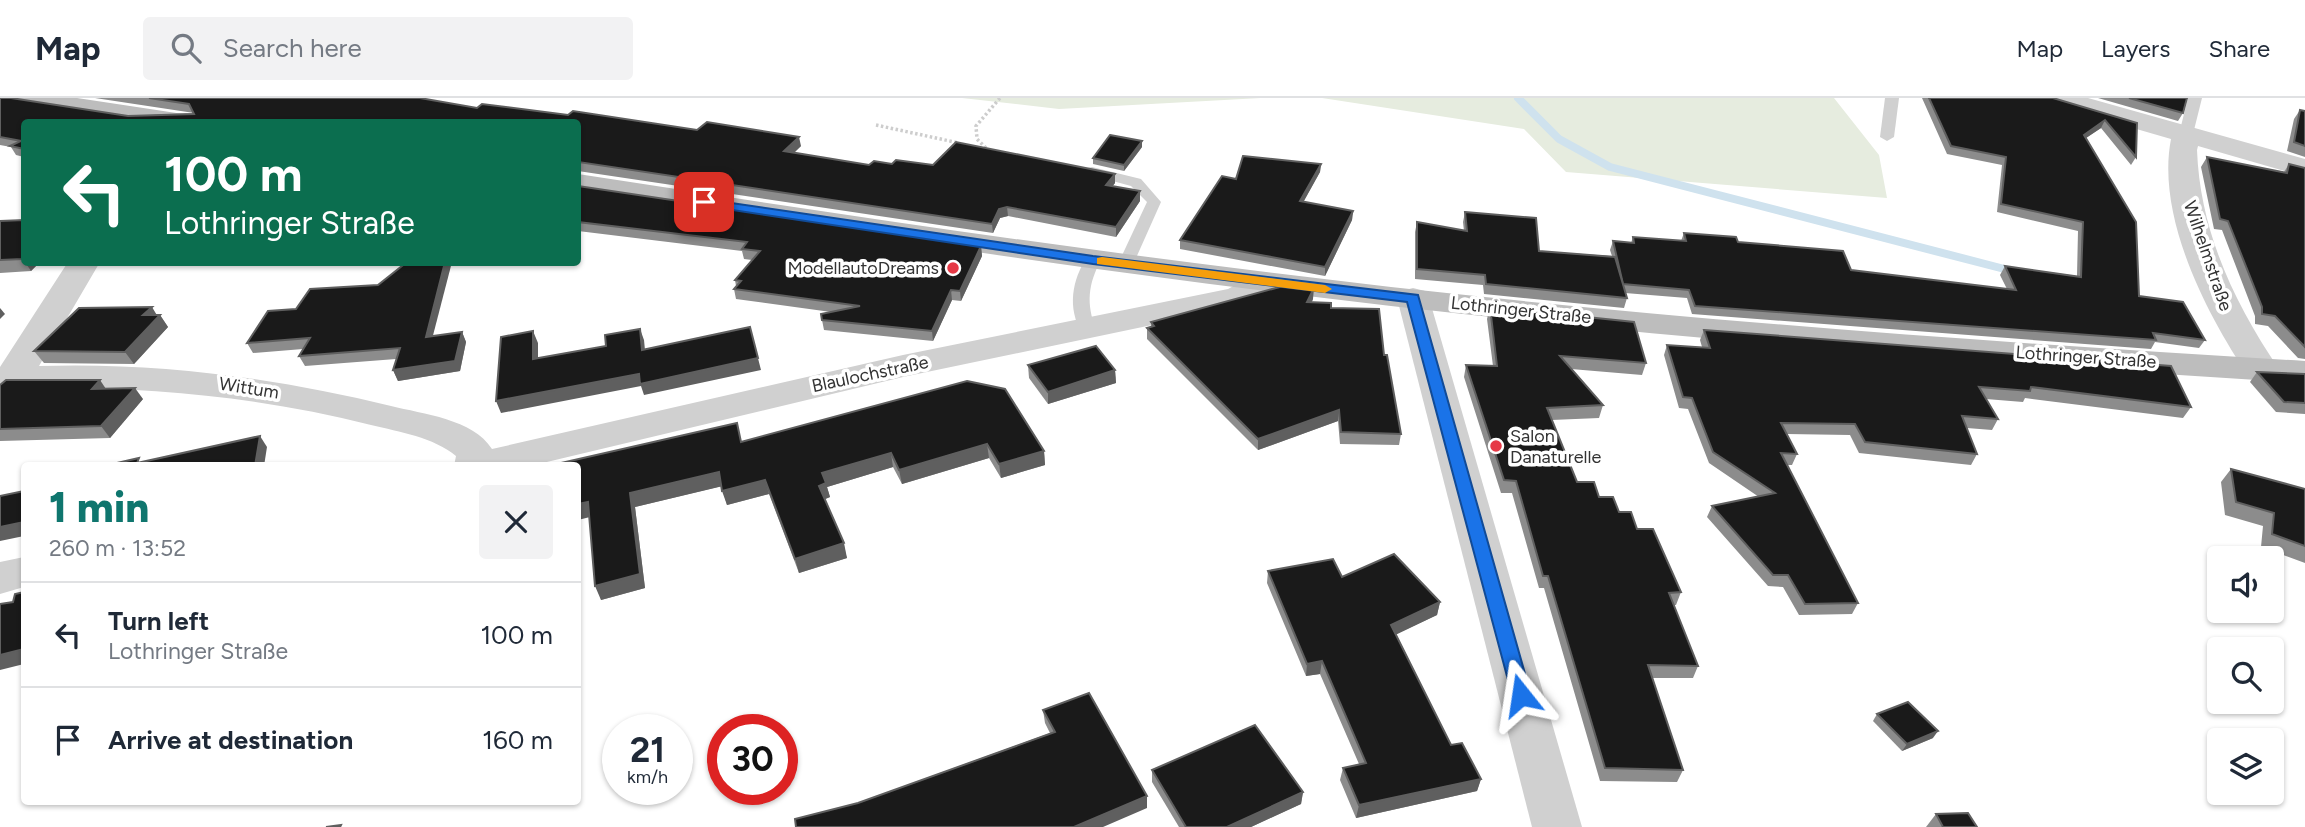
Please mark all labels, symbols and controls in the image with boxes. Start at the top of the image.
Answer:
search box [143,17,633,80]
text: Map [35,29,101,68]
icon: search [167,29,205,67]
text: Search here [223,32,362,64]
text: Map [2016,34,2063,63]
text: Layers [2101,34,2170,63]
text: Share [2208,34,2270,63]
text: 100 m [164,144,303,203]
icon: left [49,147,140,238]
pin [674,172,734,232]
icon: arrive [685,183,723,221]
street label: Wilhelmstraße [2179,198,2237,314]
text: Lothringer Straße [164,204,415,242]
place label: ModellautoDreams [787,257,939,279]
marker: ModellautoDreams [945,260,961,276]
street label: Lothringer Straße [1450,292,1592,328]
street label: Lothringer Straße [2015,341,2157,373]
street label: Blaulochstraße [810,351,931,397]
street label: Wittum [217,372,281,404]
place label: Salon Danaturelle [1510,425,1601,468]
marker: Salon Danaturelle [1488,438,1504,454]
text: 1 min [49,482,149,533]
button: close [479,485,553,559]
text: 260 m · 13:52 [49,534,186,562]
map controls [2207,546,2284,805]
button: sound [2207,546,2284,623]
text: Turn left [108,605,209,637]
icon: left [49,616,87,654]
text: 100 m [480,619,553,651]
text: Lothringer Straße [108,637,288,665]
button: search [2207,637,2284,714]
position arrow [1484,658,1558,732]
speed limit sign: 30 [707,714,798,805]
icon: arrive [49,721,87,759]
text: Arrive at destination [108,724,353,756]
text: 160 m [482,724,553,756]
button: layers [2207,728,2284,805]
text: 21 [630,729,665,771]
text: km/h [627,766,668,788]

